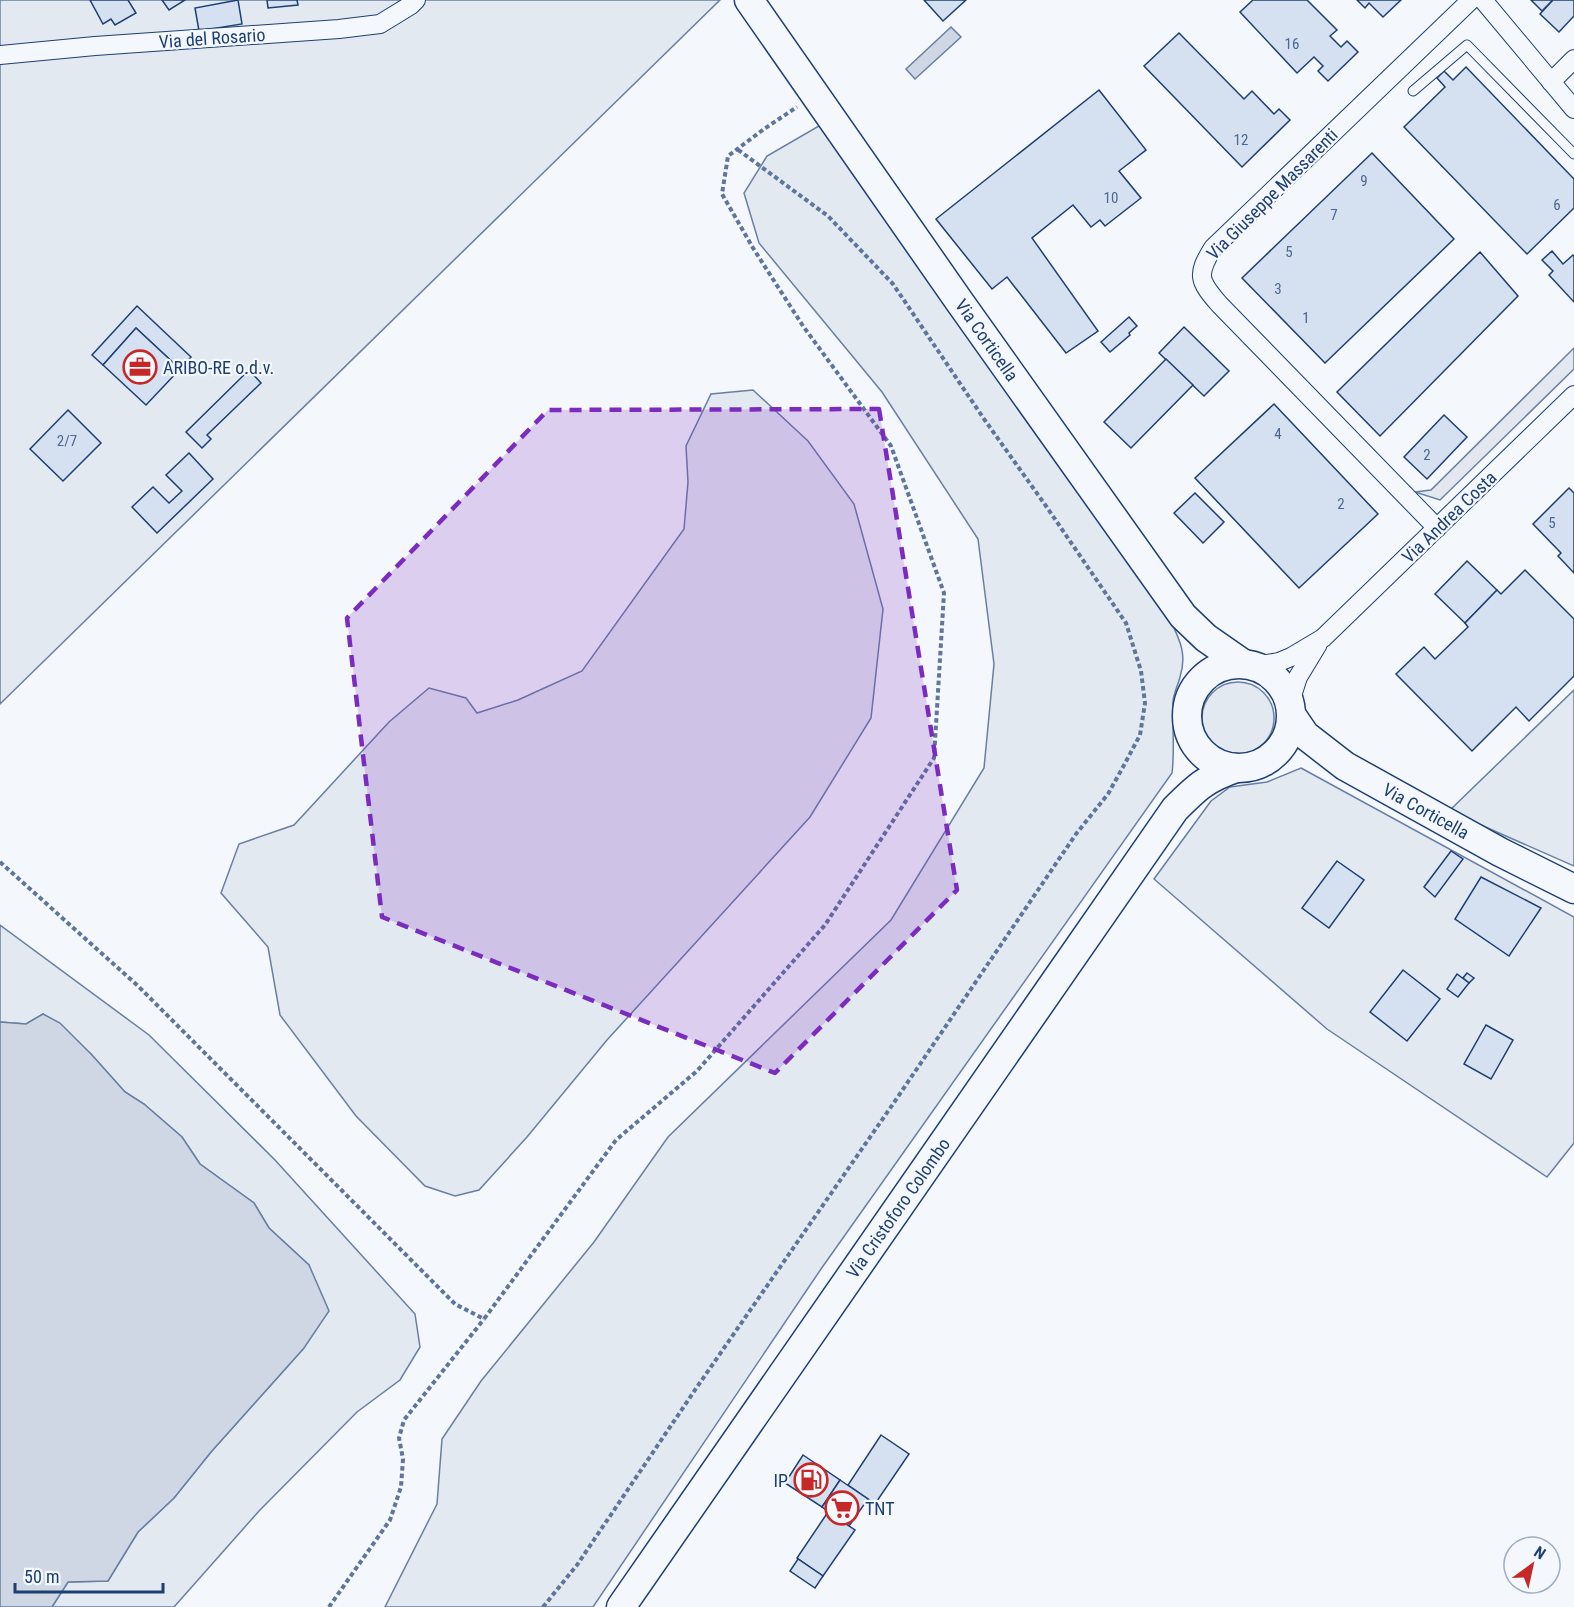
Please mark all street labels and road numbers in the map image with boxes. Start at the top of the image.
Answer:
street label: Via del Rosario [158,24,266,52]
street label: Via Giuseppe Massarenti [1202,124,1342,264]
street label: Via Corticella [951,295,1023,385]
street label: Via Andrea Costa [1398,467,1500,567]
street label: Via Corticella [1379,779,1473,843]
street label: Via Cristoforo Colombo [842,1134,954,1282]

